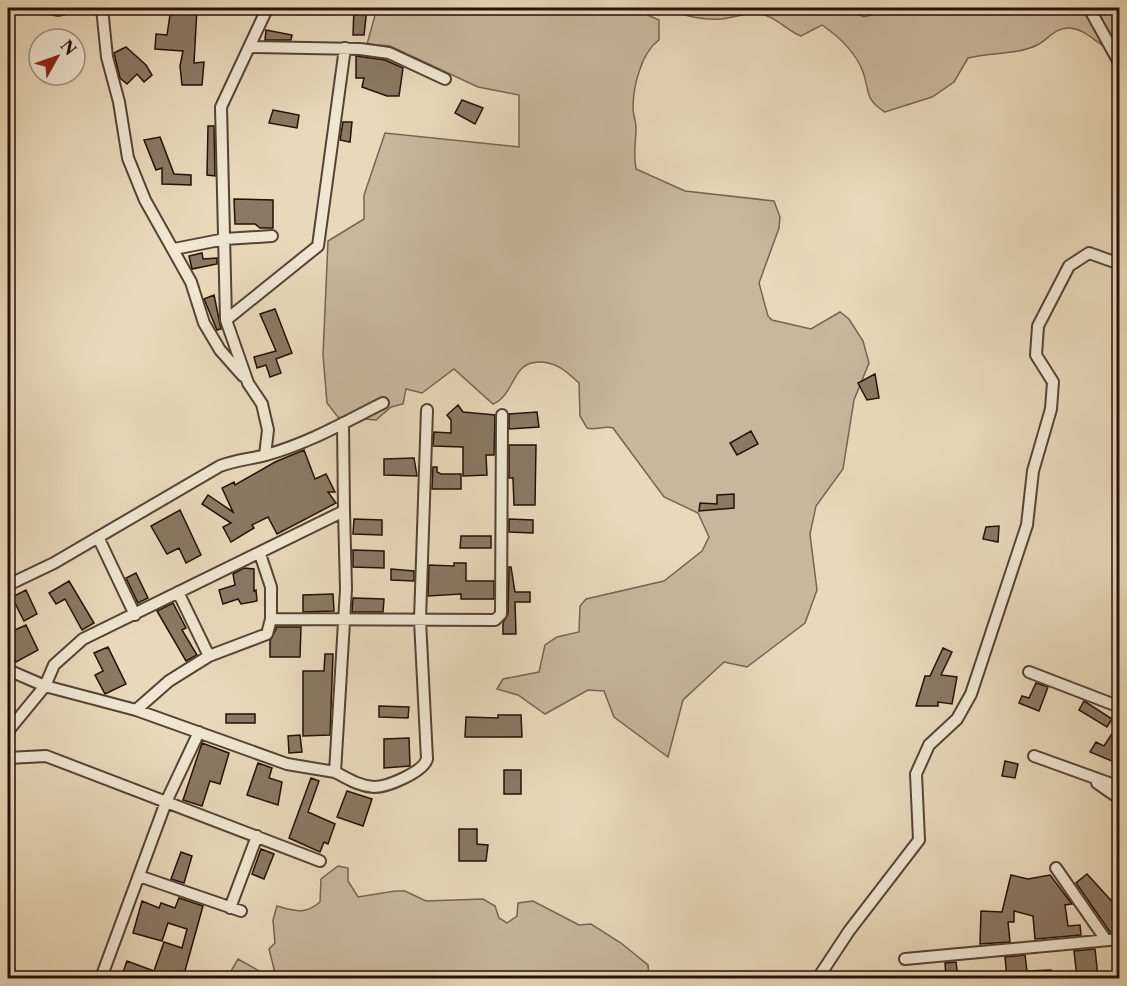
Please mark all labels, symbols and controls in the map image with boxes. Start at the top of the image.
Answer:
north arrow [27,27,87,87]
text: N [56,36,81,59]

